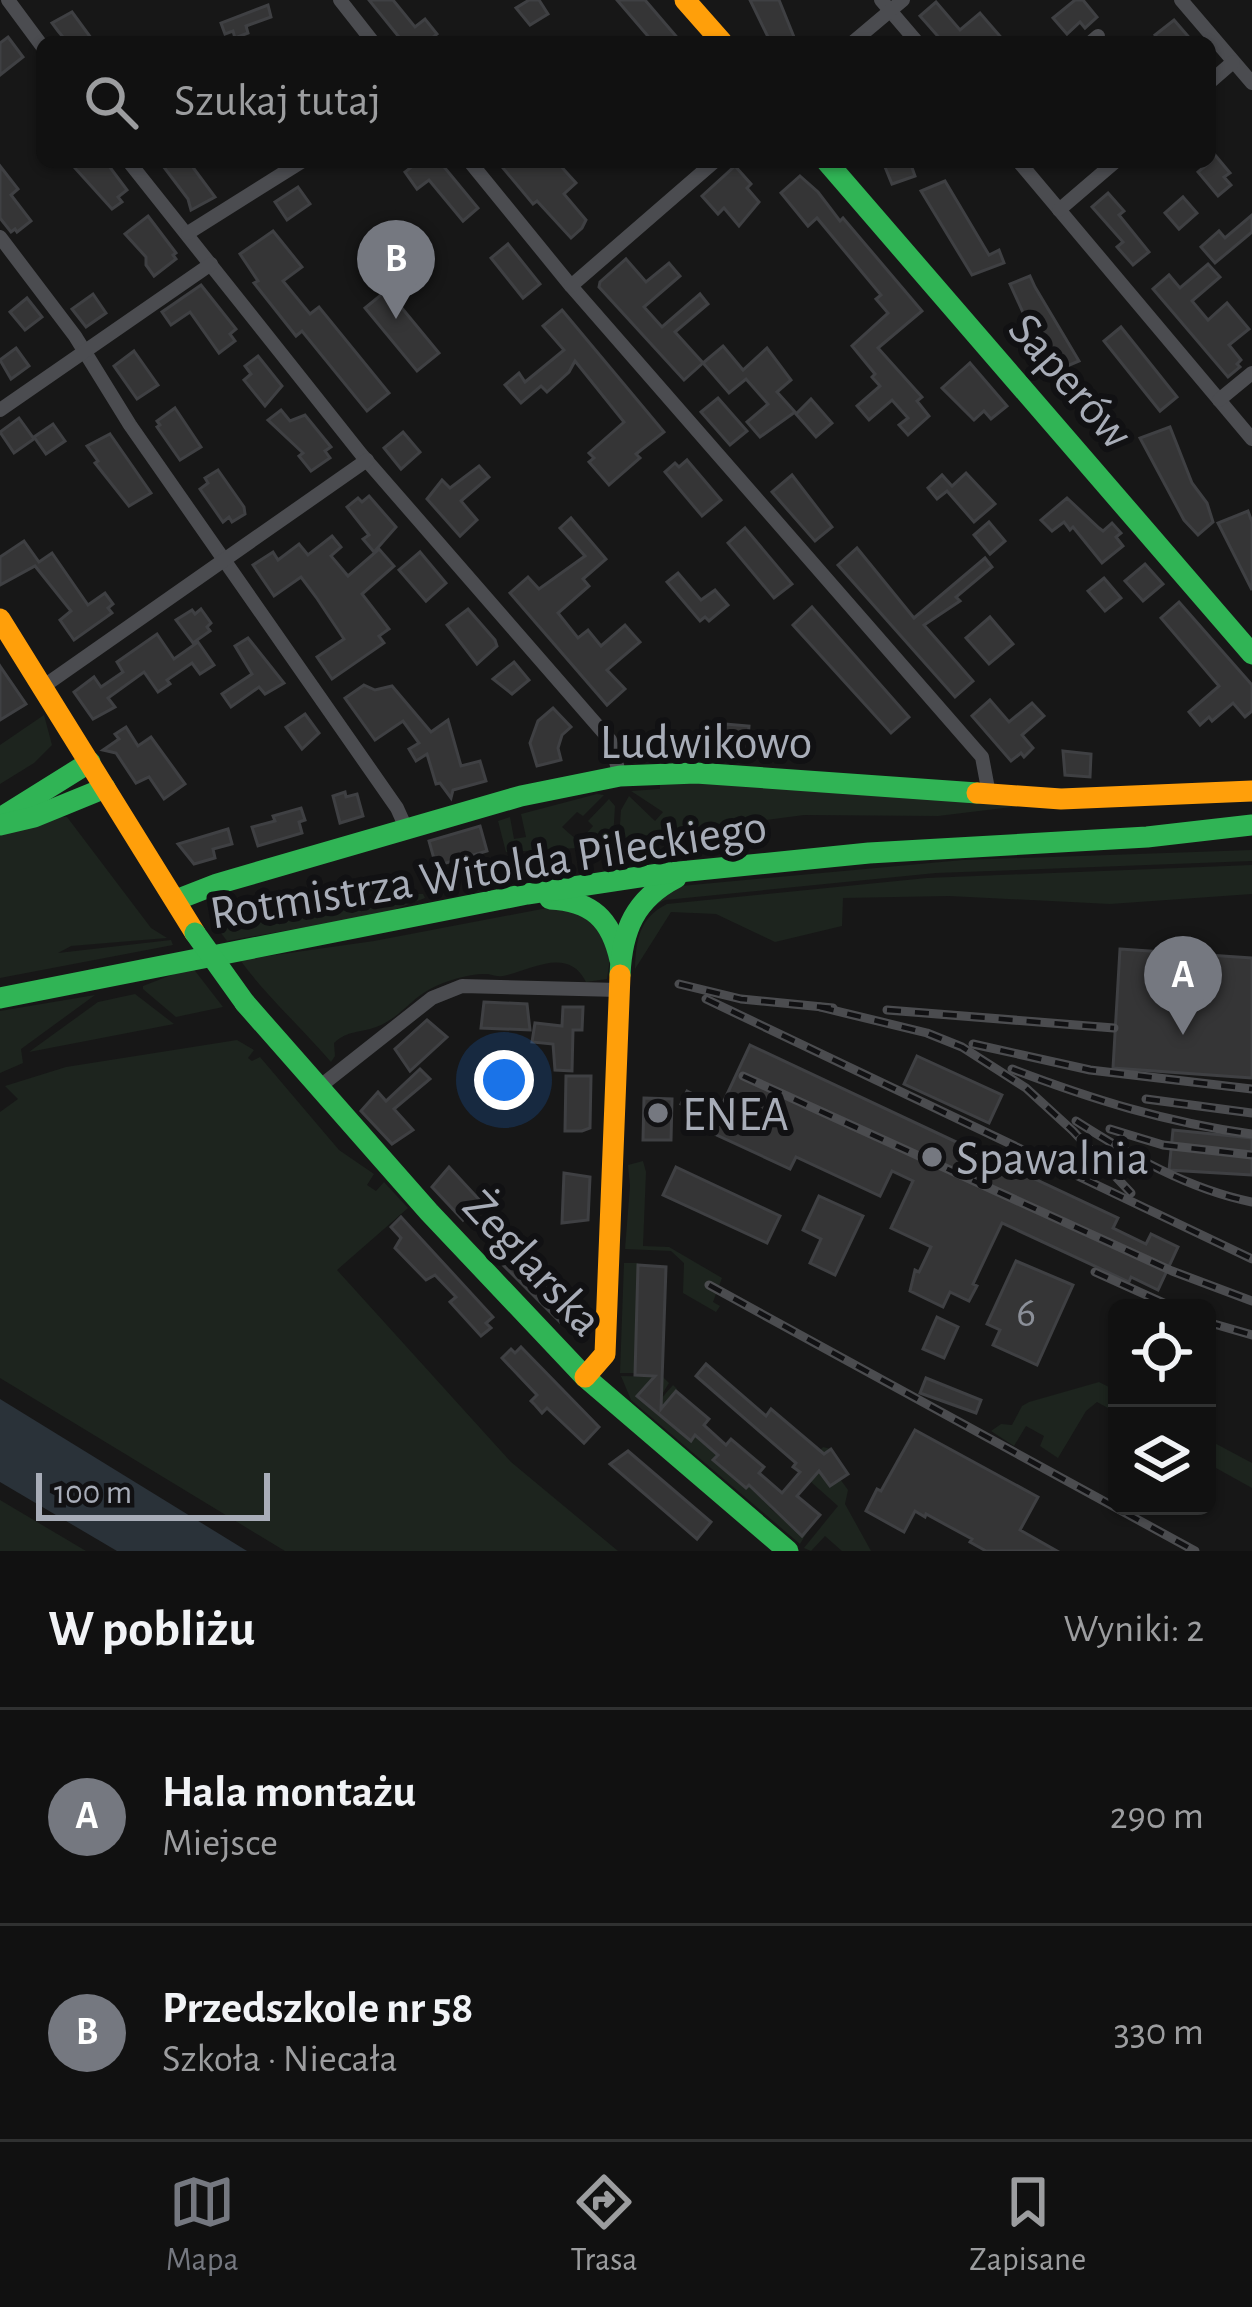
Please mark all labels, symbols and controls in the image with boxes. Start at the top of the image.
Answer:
search box [36,36,1216,168]
icon: search [78,69,144,135]
text: Szukaj tutaj [174,79,381,124]
pin: B [357,220,435,319]
street label: Saperów [999,305,1141,459]
street label: Ludwikowo [600,720,812,768]
street label: Rotmistrza Witolda Pileckiego [207,803,770,939]
pin: A [1144,936,1222,1035]
your location [474,1050,534,1110]
place label: ENEA [682,1092,789,1140]
marker: ENEA [645,1100,671,1126]
place label: Spawalnia [956,1136,1149,1184]
marker: Spawalnia [919,1144,945,1170]
street label: Żeglarska [453,1179,613,1346]
house number: 6 [1016,1292,1036,1334]
map controls [1108,1299,1216,1515]
button: locate [1108,1299,1216,1407]
button: layers [1108,1407,1216,1515]
scale bar [36,1467,270,1520]
text: 100 m [54,1477,132,1510]
text: W pobliżu [48,1604,255,1655]
text: Wyniki: 2 [1064,1610,1204,1649]
text: Hala montażu [162,1770,416,1815]
text: A [75,1797,99,1836]
text: 290 m [1110,1797,1204,1836]
text: Miejsce [162,1824,278,1863]
text: Przedszkole nr 58 [162,1986,474,2031]
text: B [76,2013,98,2052]
text: 330 m [1114,2013,1204,2052]
text: Szkoła · Niecała [162,2040,398,2079]
tab: Mapa [166,2169,239,2281]
tab: Trasa [571,2169,638,2281]
tab: Zapisane [969,2169,1086,2281]

